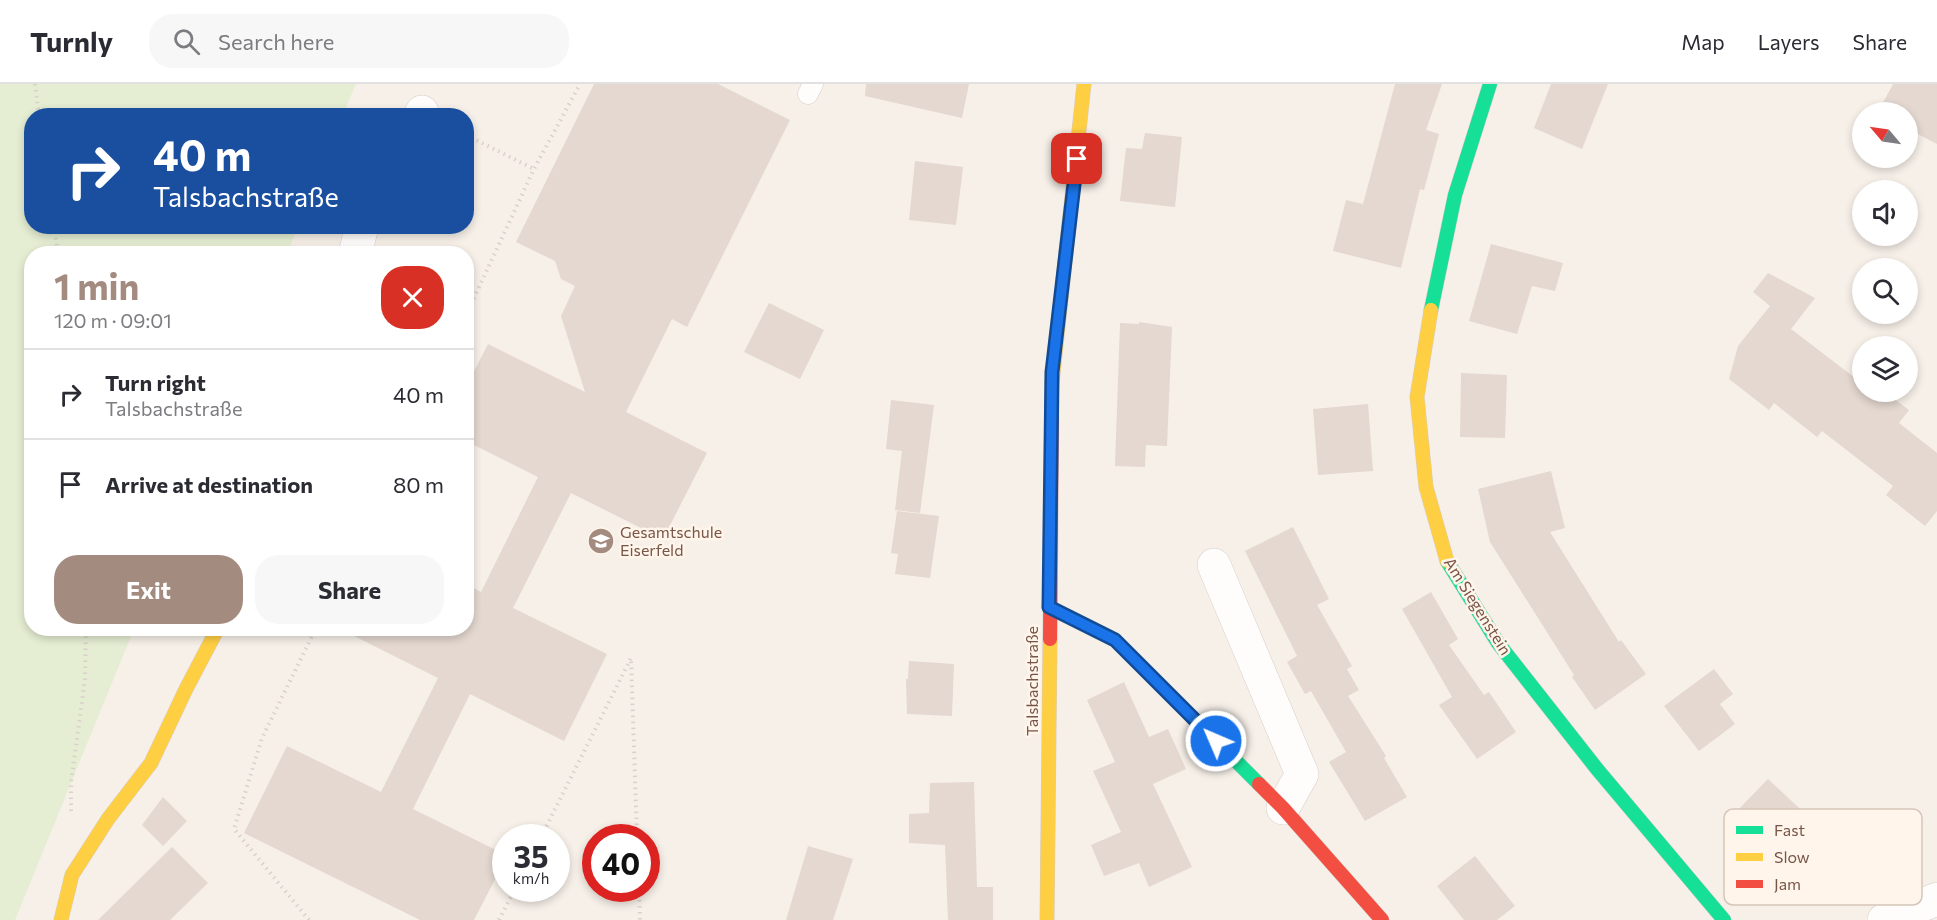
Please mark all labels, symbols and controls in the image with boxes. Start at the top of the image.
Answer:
search box [149,14,569,68]
text: Turnly [30,24,113,58]
icon: search [170,25,203,58]
text: Search here [218,28,334,55]
text: Map [1681,29,1725,54]
text: Layers [1758,29,1820,54]
text: Share [1853,29,1907,54]
north arrow [1852,102,1918,168]
map controls [1852,102,1918,402]
text: 40 m [153,128,251,180]
icon: right [54,132,132,210]
pin [1051,133,1102,184]
icon: arrive [1060,142,1093,175]
text: Talsbachstraße [153,180,339,213]
button: sound [1852,180,1918,246]
button: search [1852,258,1918,324]
text: 1 min [54,263,139,307]
button: close [381,266,444,329]
text: 120 m · 09:01 [54,308,172,332]
button: layers [1852,336,1918,402]
text: Turn right [105,369,206,396]
icon: right [54,378,87,411]
text: 40 m [393,381,444,408]
text: Talsbachstraße [105,396,243,420]
icon: arrive [54,468,87,501]
text: Arrive at destination [105,471,313,498]
text: 80 m [393,471,444,498]
place label: Gesamtschule Eiserfeld [620,522,722,559]
school or university icon: Gesamtschule Eiserfeld [586,526,616,556]
street label: Am Siegenstein [1441,553,1516,658]
button: Exit [54,555,243,624]
button: Share [255,555,444,624]
street label: Talsbachstraße [1022,626,1041,736]
position arrow [1184,709,1248,773]
legend [1724,809,1922,905]
text: Fast [1774,820,1805,839]
speed limit sign: 40 [582,824,660,902]
text: 35 [514,837,548,874]
text: Slow [1774,847,1810,866]
text: km/h [513,869,549,887]
text: Jam [1774,874,1801,893]

